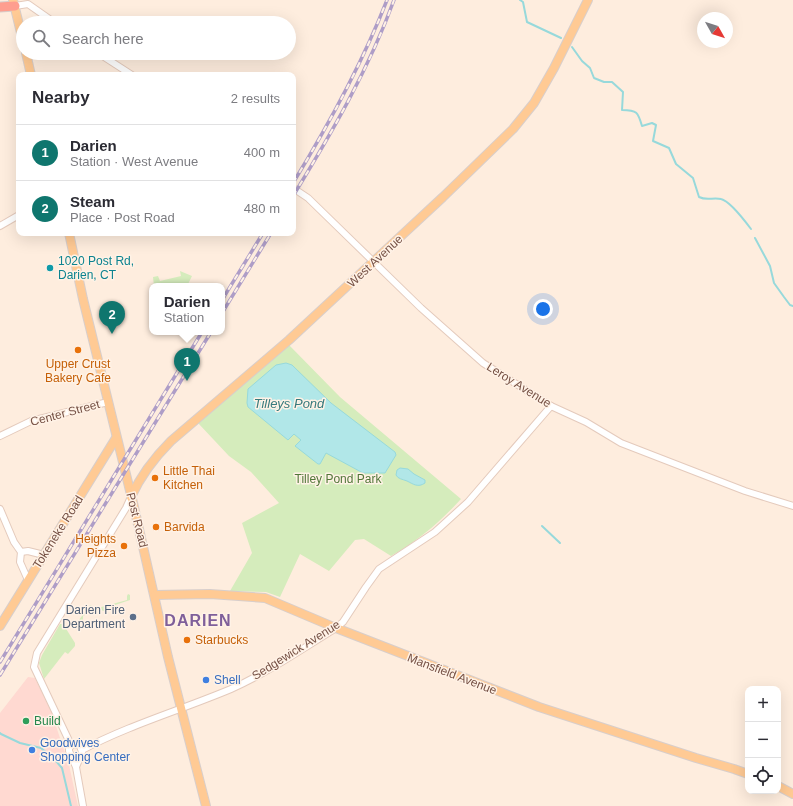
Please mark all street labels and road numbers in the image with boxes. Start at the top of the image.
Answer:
street label: West Avenue [345,232,406,290]
street label: Leroy Avenue [484,360,554,410]
street label: Center Street [29,397,102,429]
street label: Post Road [123,491,151,549]
street label: Tokeneke Road [30,493,86,571]
street label: Sedgewick Avenue [249,617,343,683]
street label: Mansfield Avenue [405,651,499,698]

